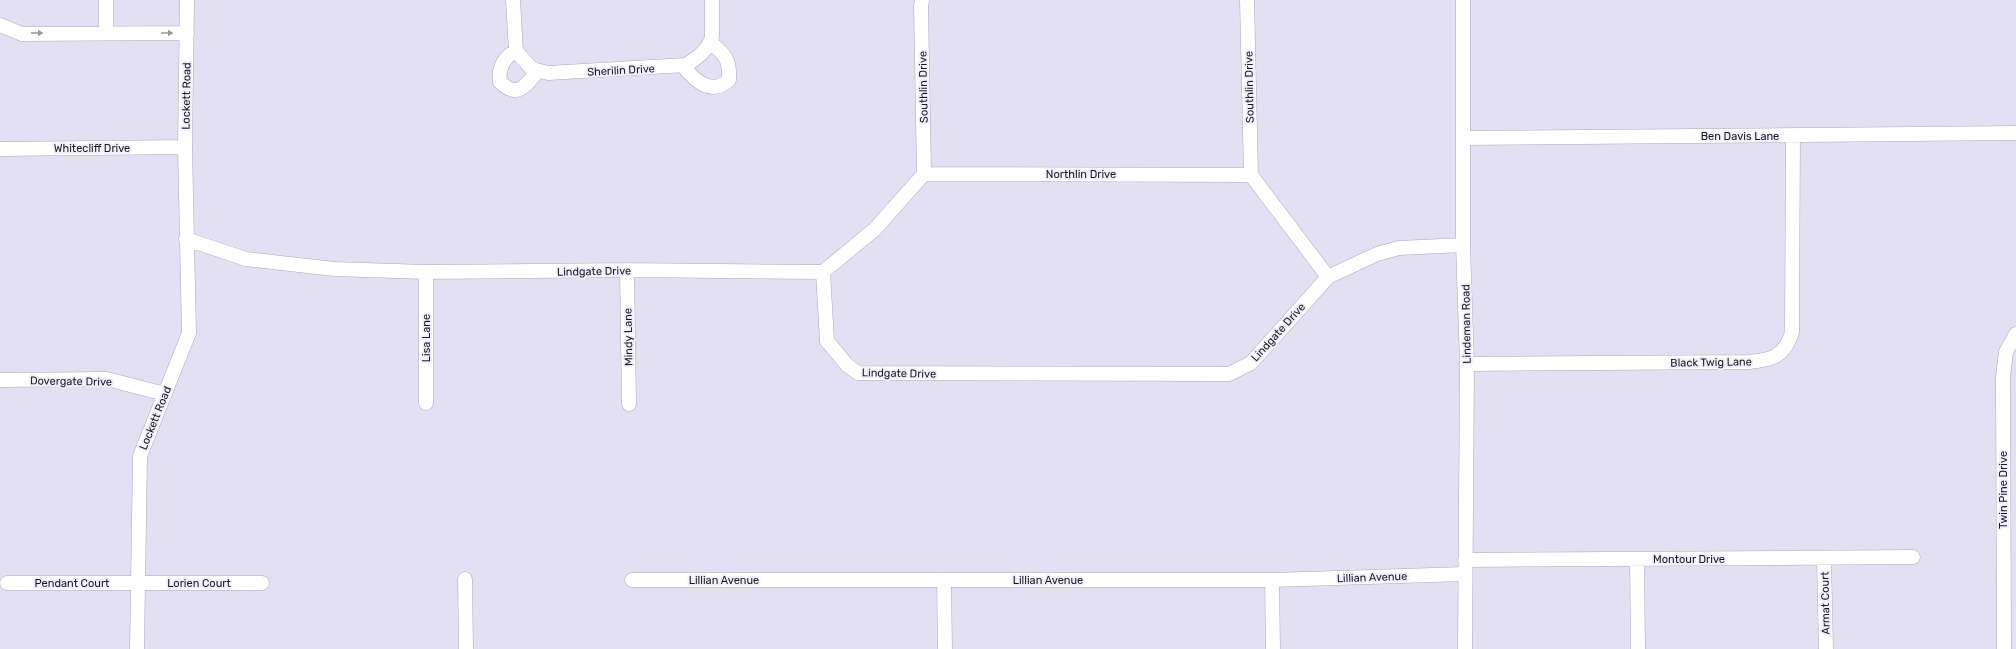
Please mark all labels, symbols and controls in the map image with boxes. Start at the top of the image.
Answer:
one-way arrow [31,30,44,36]
one-way arrow [161,30,174,36]
street label: Southlin Drive [916,51,931,123]
street label: Southlin Drive [1242,51,1257,123]
street label: Lockett Road [179,62,194,130]
street label: Sherilin Drive [587,62,655,79]
street label: Ben Davis Lane [1701,130,1779,143]
street label: Whitecliff Drive [54,142,130,155]
street label: Northlin Drive [1046,168,1116,181]
street label: Lindgate Drive [557,264,631,279]
street label: Lindeman Road [1459,284,1474,364]
street label: Lindgate Drive [1249,300,1308,364]
street label: Mindy Lane [621,308,636,366]
street label: Lisa Lane [420,314,433,362]
street label: Black Twig Lane [1670,355,1752,370]
street label: Lindgate Drive [862,366,936,381]
street label: Dovergate Drive [30,374,112,389]
street label: Lockett Road [137,385,174,452]
street label: Twin Pine Drive [1997,451,2010,529]
street label: Montour Drive [1653,553,1725,566]
street label: Lillian Avenue [1337,570,1407,585]
street label: Armat Court [1818,571,1833,635]
street label: Lillian Avenue [689,574,759,587]
street label: Lillian Avenue [1013,574,1083,587]
street label: Pendant Court [35,577,110,590]
street label: Lorien Court [167,577,231,590]

